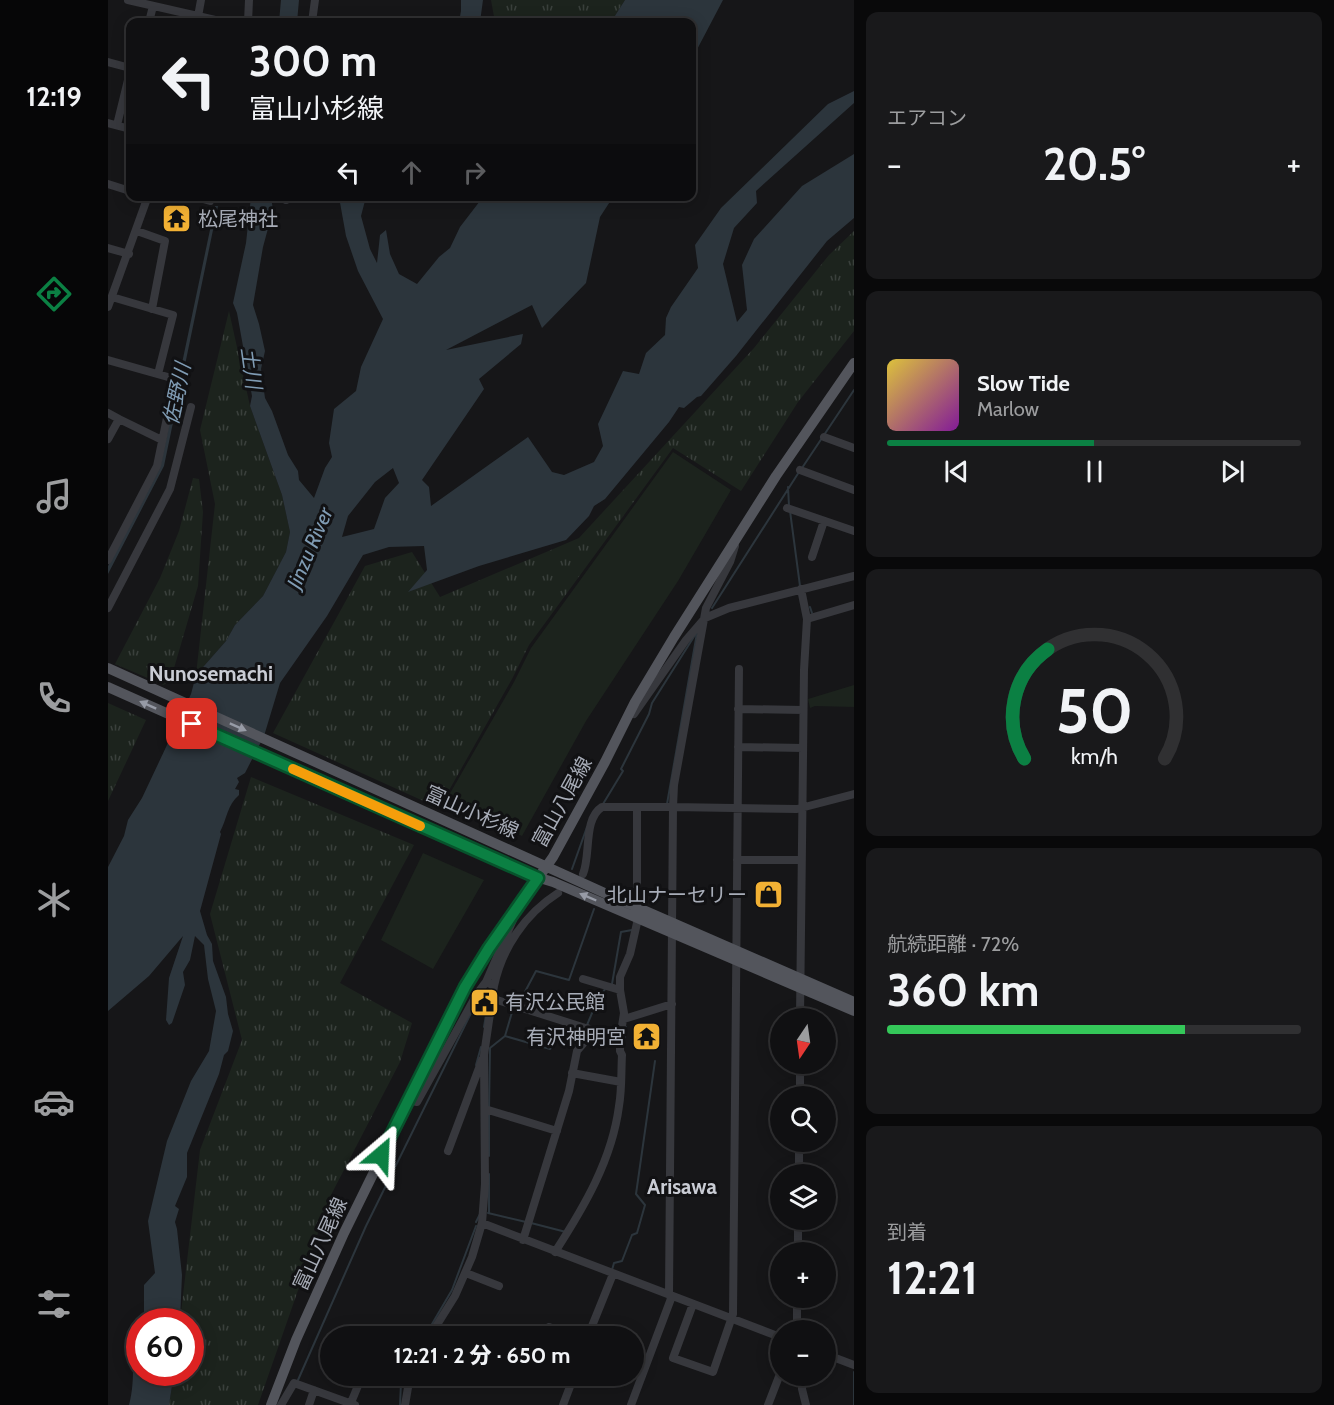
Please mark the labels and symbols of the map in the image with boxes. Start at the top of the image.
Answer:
temple icon: 松尾神社 [161,203,193,235]
place label: 松尾神社 [198,207,278,231]
water label: 土川 [236,345,267,392]
water label: 佐野川 [158,359,196,427]
water label: Jinzu River [280,502,338,594]
district label: Nunosemachi [149,661,273,686]
pin [166,698,217,749]
one-way arrow [138,700,156,710]
one-way arrow [229,723,247,732]
street label: 富山八尾線 [527,752,597,852]
street label: 富山小杉線 [421,781,523,843]
shop icon: 北山ナーセリー [752,879,784,911]
place label: 北山ナーセリー [607,883,747,907]
one-way arrow [579,892,597,901]
public building icon: 有沢公民館 [468,986,500,1018]
place label: 有沢公民館 [505,990,605,1014]
north arrow [770,1008,836,1074]
temple icon: 有沢神明宮 [631,1021,663,1053]
place label: 有沢神明宮 [526,1025,626,1049]
position arrow [349,1123,413,1187]
district label: Arisawa [647,1174,717,1199]
street label: 富山八尾線 [288,1194,352,1294]
speed limit sign: 60 [126,1308,204,1386]

